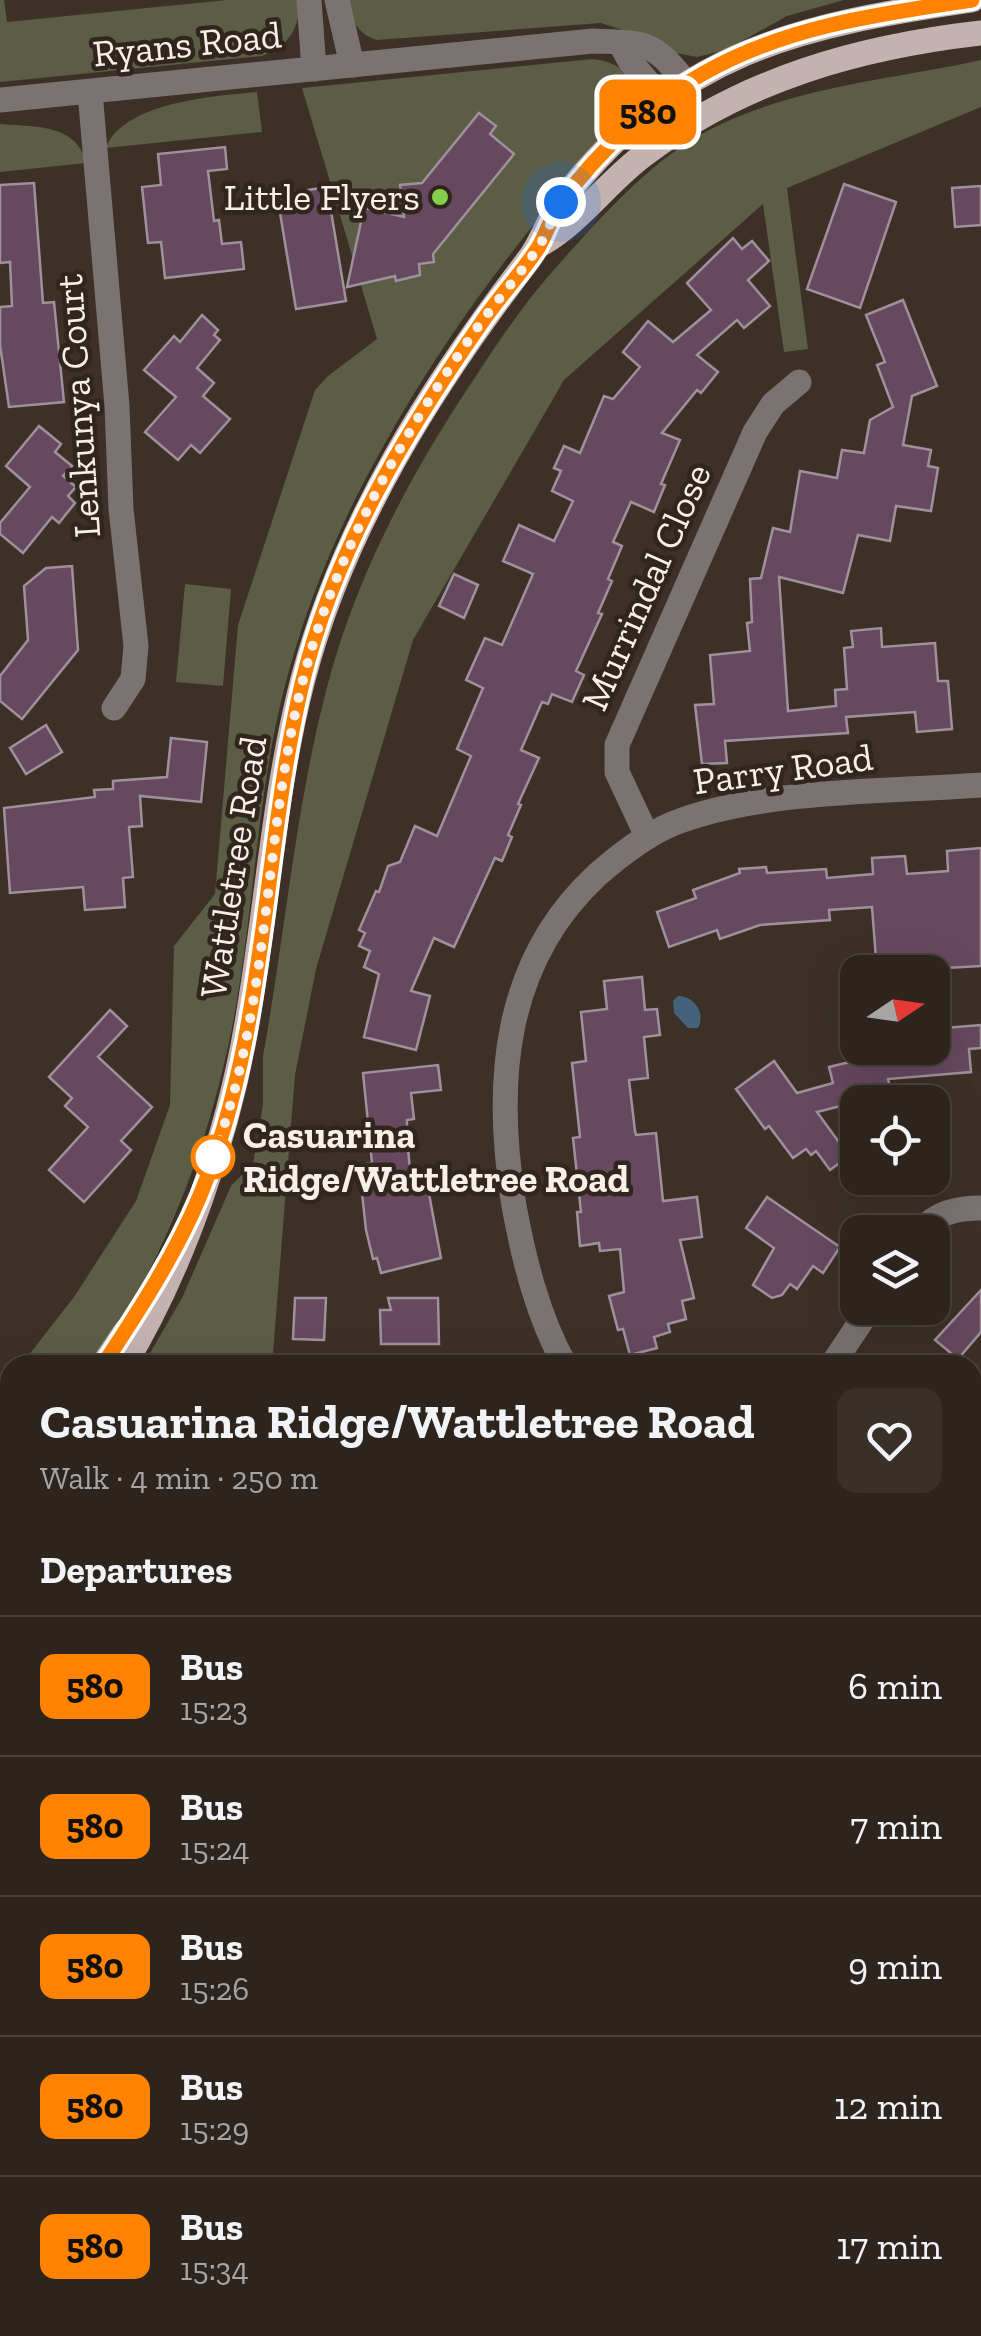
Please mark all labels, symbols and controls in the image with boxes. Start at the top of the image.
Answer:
street label: Ryans Road [90,11,284,77]
line badge: 580 [590,80,706,144]
text: 580 [619,91,677,133]
place label: Little Flyers [224,174,420,220]
your location [536,177,586,227]
marker: Little Flyers [429,186,451,208]
street label: Lenkunya Court [46,273,110,539]
street label: Murrindal Close [571,457,721,717]
street label: Wattletree Road [190,733,276,1001]
street label: Parry Road [690,734,876,804]
north arrow [840,955,950,1065]
map controls [840,955,950,1325]
button: locate [840,1085,950,1195]
place label: Casuarina Ridge/Wattletree Road [243,1112,629,1202]
marker: Casuarina Ridge/Wattletree Road [192,1136,234,1178]
button: layers [840,1215,950,1325]
button: heart [837,1388,942,1493]
text: Casuarina Ridge/Wattletree Road [40,1393,755,1450]
text: Walk · 4 min · 250 m [40,1459,318,1497]
text: Departures [40,1547,232,1593]
text: Bus [180,1644,243,1690]
text: 6 min [848,1663,942,1709]
text: 580 [66,1665,124,1707]
text: 15:23 [180,1690,248,1728]
text: Bus [180,1784,243,1830]
text: 7 min [850,1803,942,1849]
text: 580 [66,1805,124,1847]
text: 15:24 [180,1830,250,1868]
text: Bus [180,1924,243,1970]
text: 9 min [848,1943,942,1989]
text: 580 [66,1945,124,1987]
text: 15:26 [180,1970,249,2008]
text: Bus [180,2064,243,2110]
text: 12 min [834,2083,942,2129]
text: 580 [66,2085,124,2127]
text: 15:29 [180,2110,249,2148]
text: Bus [180,2204,243,2250]
text: 17 min [836,2223,942,2269]
text: 580 [66,2225,124,2267]
text: 15:34 [180,2250,249,2288]

